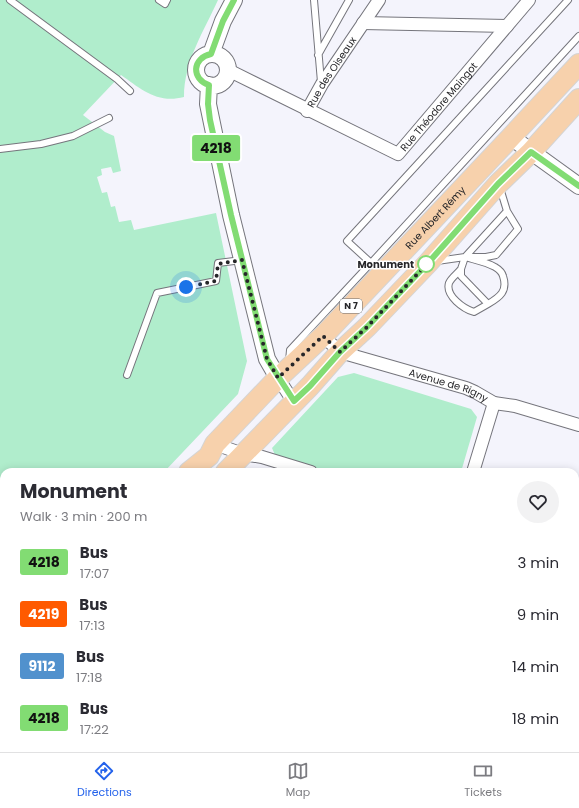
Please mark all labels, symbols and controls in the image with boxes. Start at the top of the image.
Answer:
street label: Rue des Oiseaux [303,33,360,110]
street label: Rue Théodore Maingot [396,58,481,154]
line badge: 4218 [188,135,244,161]
text: 4218 [200,138,232,158]
street label: Rue Albert Rémy [401,182,469,252]
marker: Monument [417,255,435,273]
place label: Monument [357,257,414,272]
your location [176,277,196,297]
road number: N 7 [340,299,362,313]
street label: Avenue de Rigny [407,365,492,406]
text: Monument [20,478,128,505]
button: heart [517,481,559,523]
text: Walk · 3 min · 200 m [20,507,147,526]
text: Bus [80,542,108,563]
text: 4218 [28,552,60,572]
text: 3 min [517,552,559,573]
text: 17:07 [80,564,109,583]
text: Bus [79,594,108,615]
text: 4219 [28,604,59,624]
text: 9 min [517,604,559,625]
text: 17:13 [79,616,105,635]
text: Bus [76,646,104,667]
text: 9112 [28,656,56,676]
text: 14 min [512,656,559,677]
text: 17:18 [76,668,102,687]
text: Bus [80,698,108,719]
text: 4218 [28,708,60,728]
text: 18 min [512,708,559,729]
text: 17:22 [80,720,109,739]
tab: Directions [77,760,132,801]
tab: Map [286,760,310,801]
tab: Tickets [464,760,502,801]

